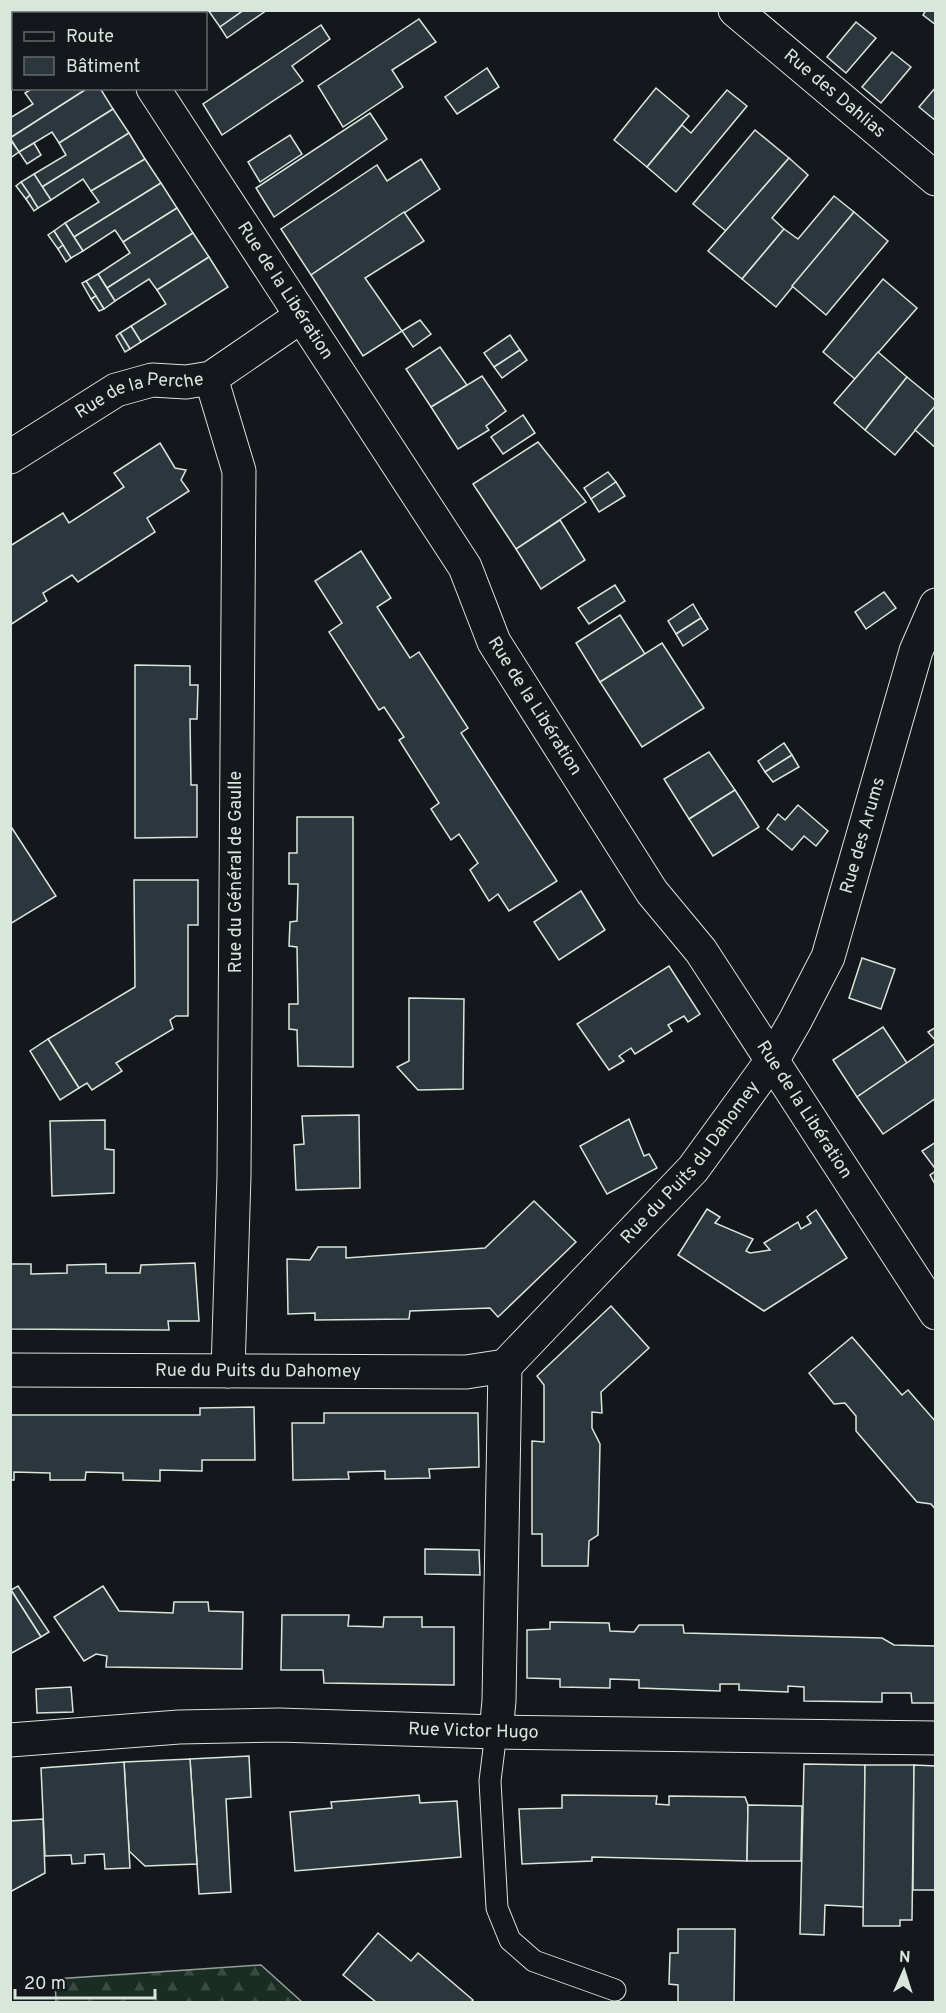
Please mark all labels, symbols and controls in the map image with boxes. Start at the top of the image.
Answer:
legend [12,12,207,90]
text: Route [66,26,114,49]
street label: Rue des Dahlias [779,44,890,143]
text: Bâtiment [66,56,140,79]
street label: Rue de la Libération [232,218,338,364]
street label: Rue de la Perche [71,368,205,424]
street label: Rue de la Libération [482,632,587,780]
street label: Rue du Général de Gaulle [225,771,248,973]
street label: Rue des Arums [835,775,891,897]
street label: Rue de la Libération [751,1037,857,1183]
street label: Rue du Puits du Dahomey [616,1076,765,1249]
street label: Rue du Puits du Dahomey [155,1359,361,1383]
street label: Rue Victor Hugo [408,1718,539,1744]
north arrow [874,1941,934,2001]
text: N [898,1948,911,1968]
scale bar [15,1962,154,2000]
text: 20 m [24,1973,66,1996]

